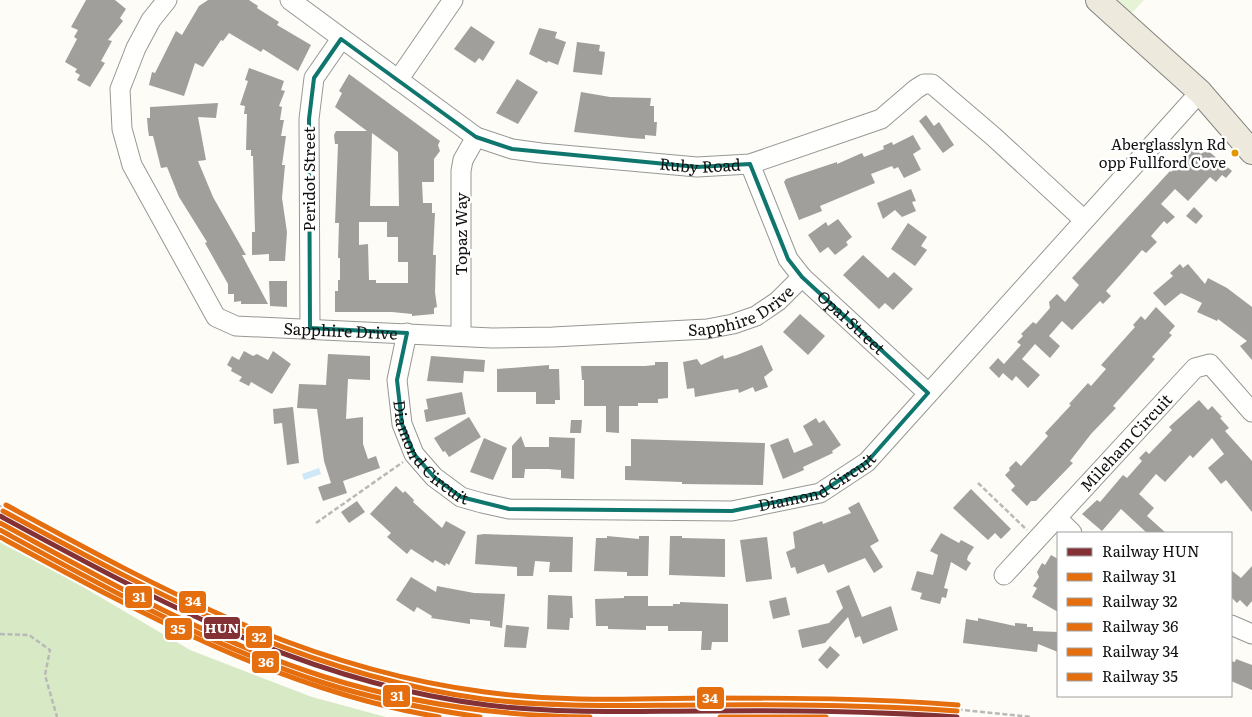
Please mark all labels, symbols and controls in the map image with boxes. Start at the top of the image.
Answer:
street label: Peridot Street [296,126,320,231]
place label: Aberglasslyn Rd opp Fullford Cove [1099,132,1226,173]
marker: Aberglasslyn Rd opp Fullford Cove [1230,148,1240,158]
street label: Ruby Road [659,151,742,178]
street label: Topaz Way [448,191,472,276]
street label: Sapphire Drive [687,279,798,341]
street label: Opal Street [812,284,892,360]
street label: Sapphire Drive [283,315,398,345]
street label: Mileham Circuit [1074,387,1177,496]
street label: Diamond Circuit [388,399,472,510]
street label: Diamond Circuit [756,447,881,516]
legend [1057,532,1232,697]
text: Railway HUN [1102,539,1199,562]
text: Railway 31 [1102,564,1176,587]
line badge: 31 [124,585,153,609]
text: 31 [132,586,146,606]
text: Railway 32 [1102,589,1178,612]
line badge: 34 [178,590,207,614]
text: 34 [185,590,202,610]
text: Railway 36 [1102,614,1178,637]
line badge: HUN [203,616,241,640]
line badge: 35 [164,617,193,641]
text: HUN [205,617,240,637]
text: 35 [170,618,186,638]
line badge: 32 [245,625,273,649]
text: 32 [251,626,267,646]
text: Railway 34 [1102,639,1179,662]
line badge: 36 [251,650,280,674]
text: 36 [258,651,274,671]
text: Railway 35 [1102,664,1178,687]
line badge: 31 [382,684,411,708]
text: 31 [390,685,404,705]
line badge: 34 [696,686,725,710]
text: 34 [702,687,719,707]

